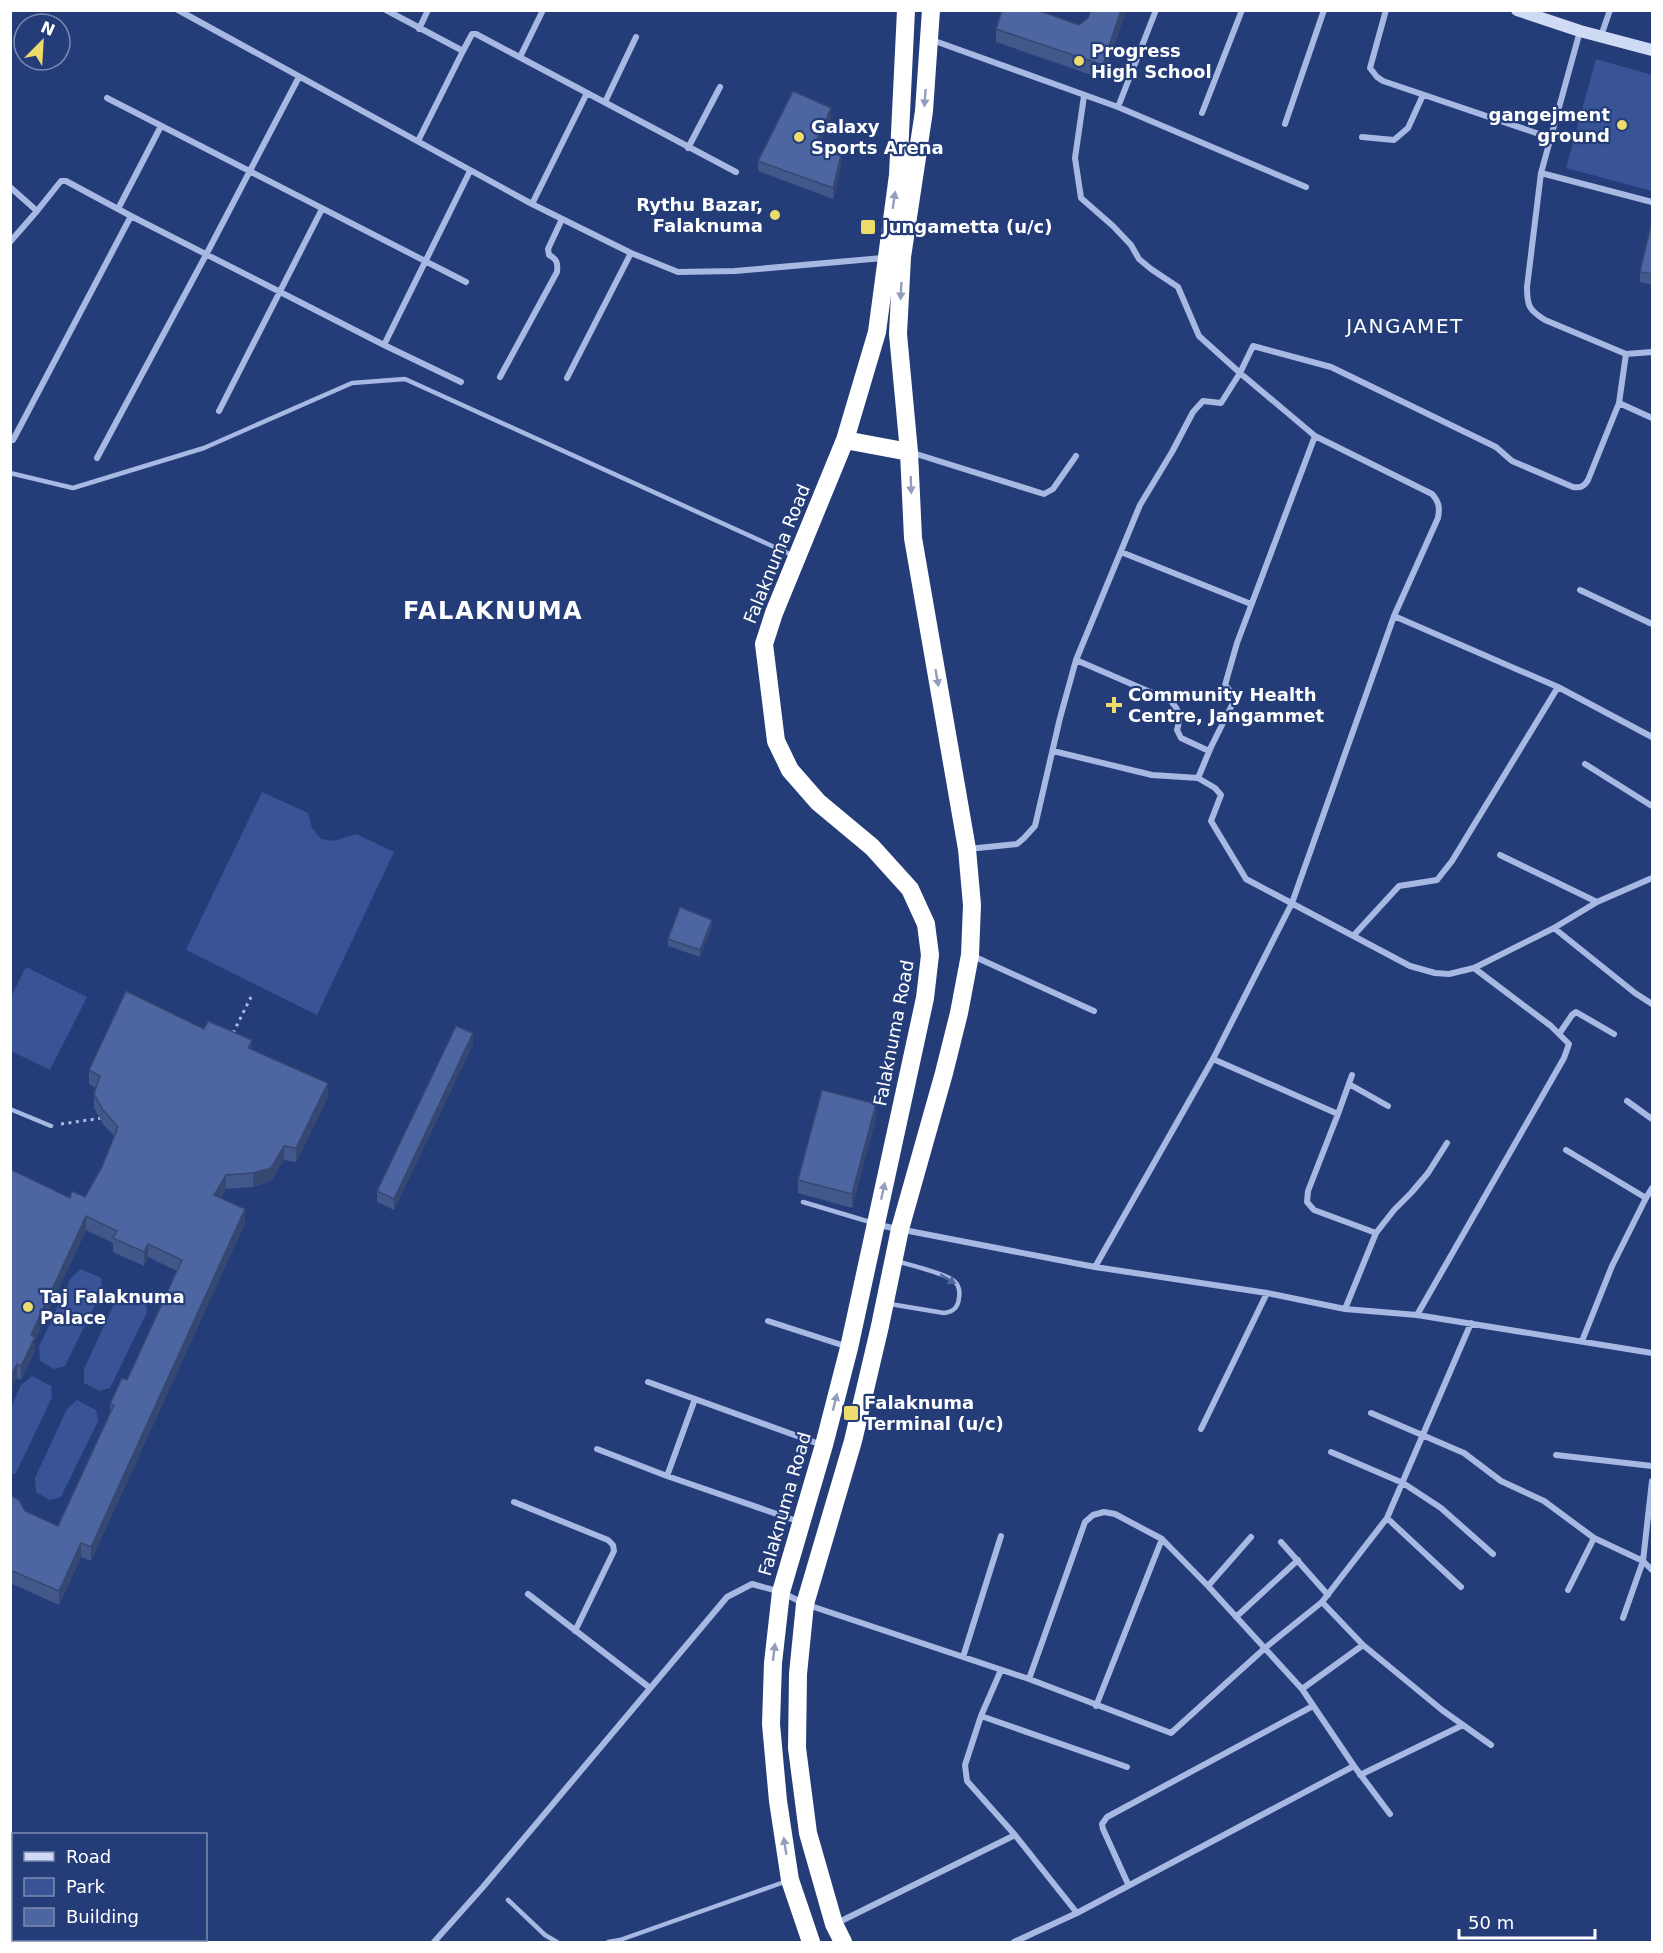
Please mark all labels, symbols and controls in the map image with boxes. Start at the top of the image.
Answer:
north arrow [12,12,72,72]
text: N [38,17,58,40]
place label: Progress High School [1091,40,1212,82]
marker: Progress High School [1072,54,1086,68]
one-way arrow [920,88,929,107]
place label: gangejment ground [1489,104,1610,146]
place label: Galaxy Sports Arena [811,116,944,158]
marker: gangejment ground [1615,118,1629,132]
marker: Galaxy Sports Arena [792,130,806,144]
one-way arrow [890,190,899,209]
place label: Rythu Bazar, Falaknuma [636,194,763,236]
marker: Rythu Bazar, Falaknuma [768,208,782,222]
place label: Jungametta (u/c) [880,216,1052,237]
marker: Jungametta (u/c) [859,218,877,236]
one-way arrow [896,282,905,301]
district label: JANGAMET [1344,314,1464,338]
one-way arrow [906,476,915,495]
street label: Falaknuma Road [739,481,814,627]
district label: FALAKNUMA [403,597,583,625]
one-way arrow [933,669,942,688]
place label: Community Health Centre, Jangammet [1128,684,1324,726]
marker: Community Health Centre, Jangammet [1105,696,1123,714]
street label: Falaknuma Road [869,958,918,1108]
one-way arrow [879,1182,888,1201]
one-way arrow [940,1274,957,1285]
place label: Taj Falaknuma Palace [40,1286,185,1328]
marker: Taj Falaknuma Palace [21,1300,35,1314]
place label: Falaknuma Terminal (u/c) [864,1392,1004,1434]
one-way arrow [831,1393,840,1411]
marker: Falaknuma Terminal (u/c) [842,1404,860,1422]
street label: Falaknuma Road [754,1430,815,1578]
one-way arrow [769,1642,779,1661]
legend [12,1833,207,1941]
one-way arrow [780,1836,789,1855]
text: Road [66,1846,111,1867]
text: Park [66,1876,105,1897]
scale bar [1459,1902,1596,1940]
text: Building [66,1906,139,1927]
text: 50 m [1468,1912,1514,1933]

